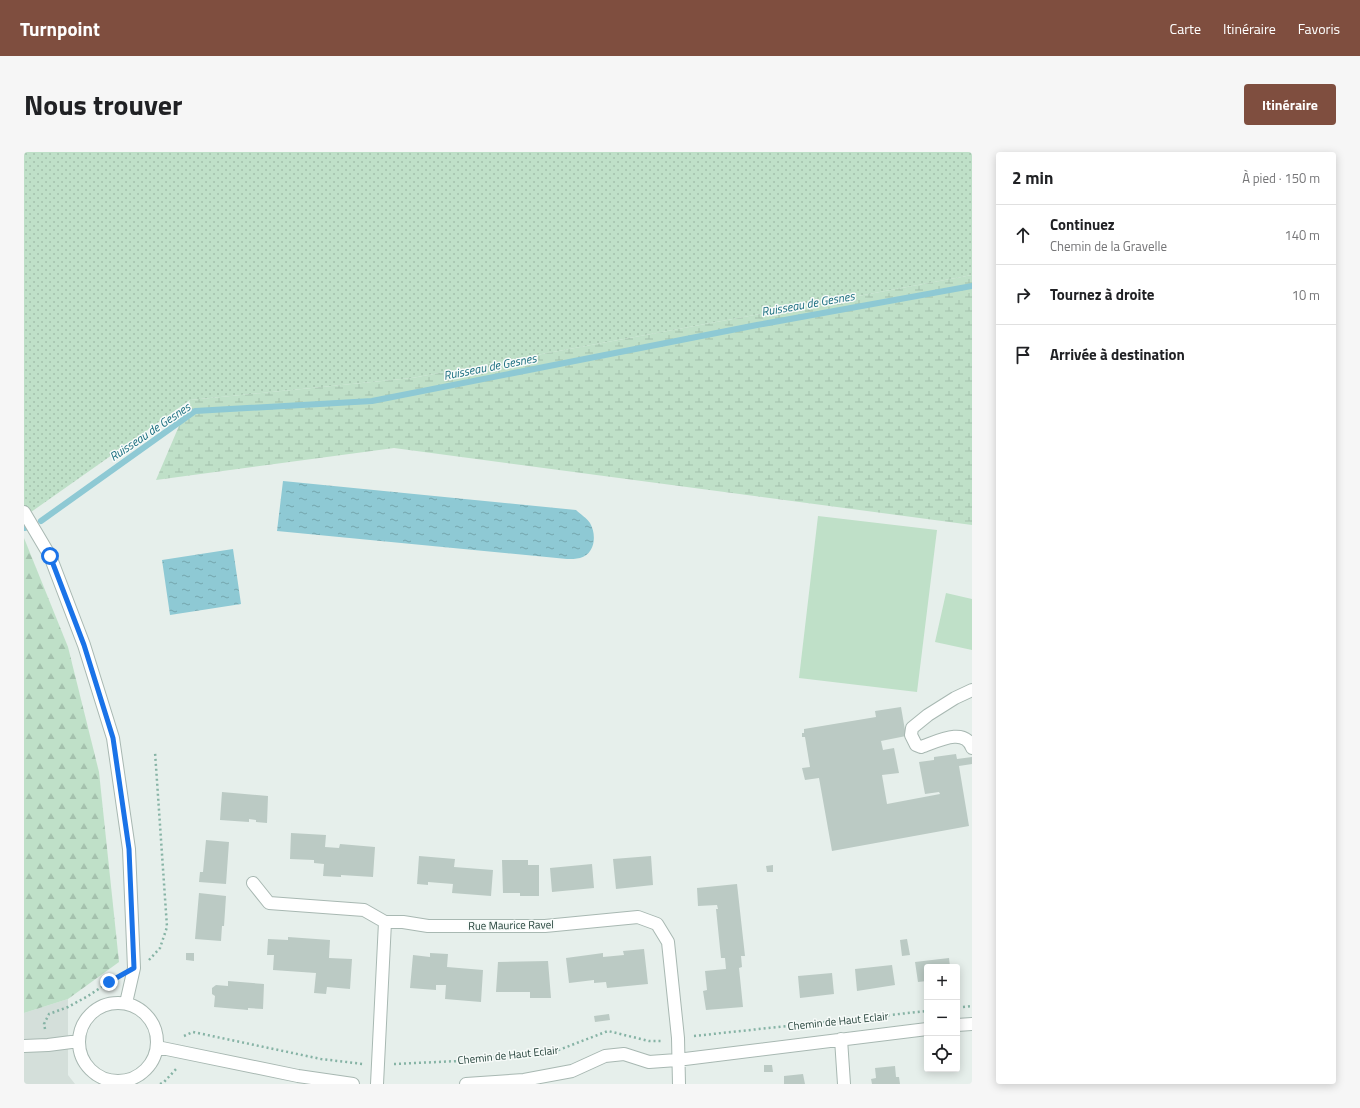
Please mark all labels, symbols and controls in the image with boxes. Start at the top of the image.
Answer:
text: Turnpoint [20,14,100,43]
text: Carte [1170,18,1201,39]
text: Itinéraire [1223,18,1276,39]
text: Favoris [1298,18,1340,39]
text: Nous trouver [24,83,182,126]
button: Itinéraire [1244,84,1336,125]
text: 2 min [1012,165,1053,191]
text: À pied · 150 m [1242,168,1320,188]
text: Continuez [1050,213,1115,236]
icon: ahead [1012,224,1034,246]
text: 140 m [1284,225,1320,245]
text: Chemin de la Gravelle [1050,236,1167,256]
text: Tournez à droite [1050,283,1155,306]
icon: right [1012,284,1034,306]
text: 10 m [1292,285,1320,305]
water label: Ruisseau de Gesnes [760,286,857,321]
text: Arrivée à destination [1050,343,1185,366]
icon: arrive [1012,344,1034,366]
water label: Ruisseau de Gesnes [442,348,539,385]
water label: Ruisseau de Gesnes [105,397,195,466]
route start [41,547,59,565]
street label: Rue Maurice Ravel [468,916,554,934]
map controls [924,964,960,1072]
button: + [924,964,960,1000]
route end [100,973,118,991]
button: − [924,1000,960,1036]
street label: Chemin de Haut Eclair [787,1008,889,1034]
button: locate [924,1036,960,1072]
street label: Chemin de Haut Eclair [457,1042,559,1068]

